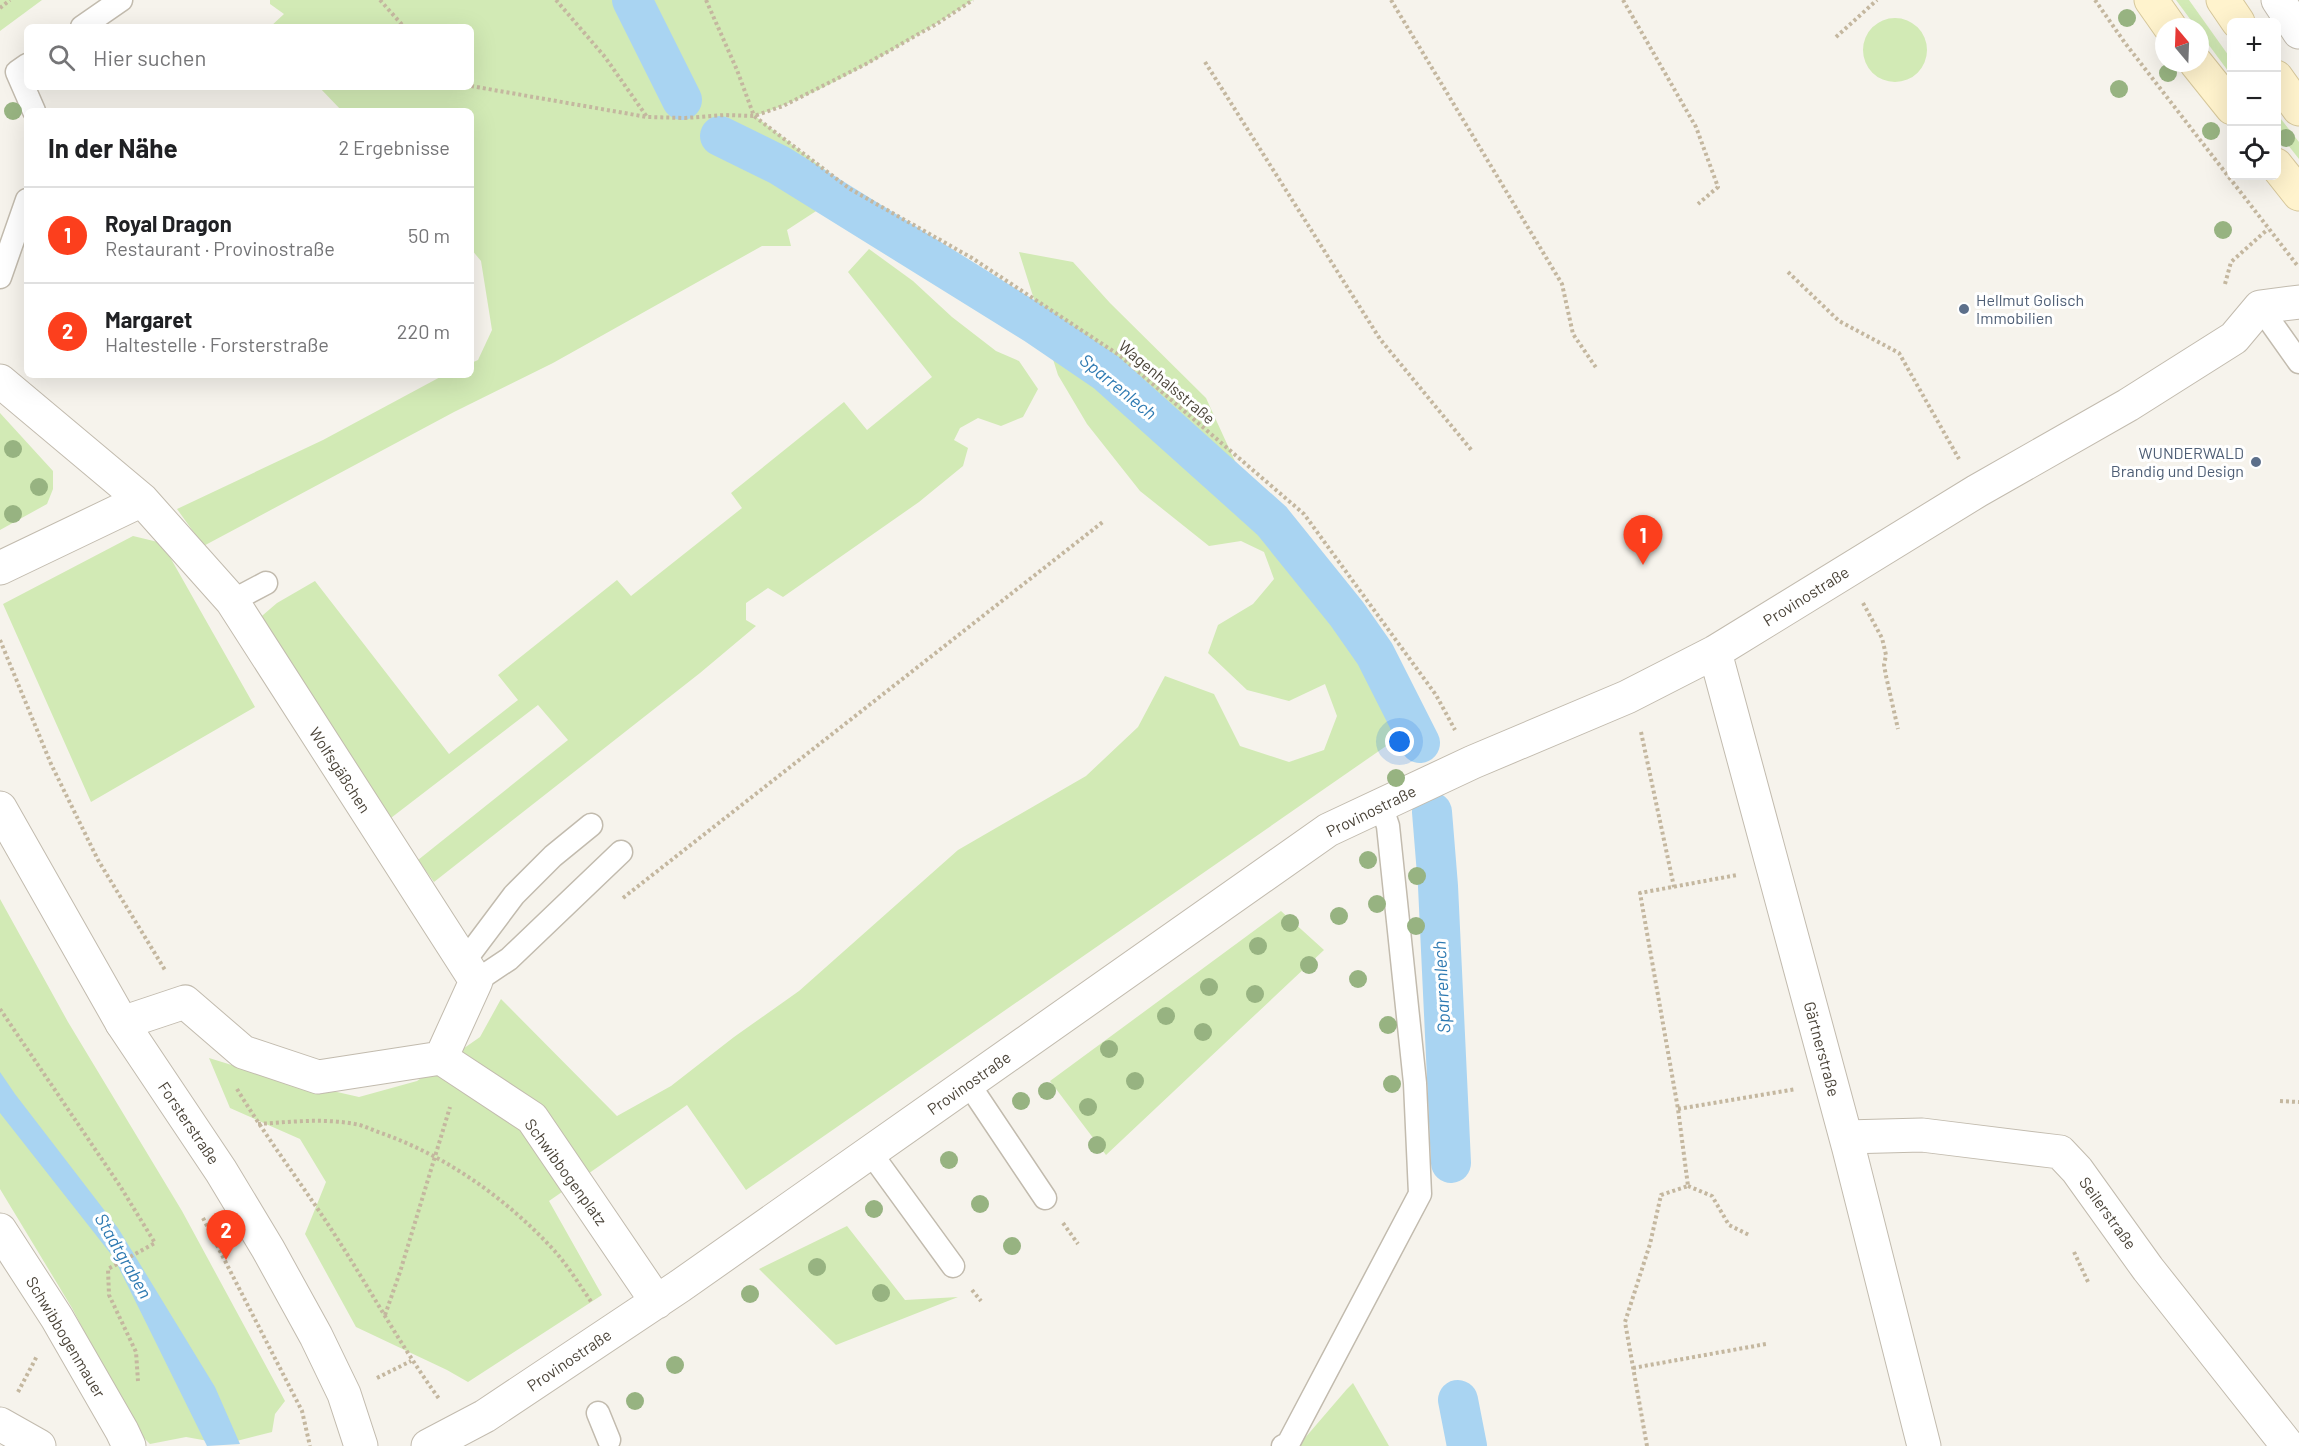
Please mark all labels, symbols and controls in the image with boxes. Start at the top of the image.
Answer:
north arrow [2155,18,2209,72]
map controls [2227,18,2281,180]
button: + [2227,18,2281,72]
search box [24,24,474,90]
icon: search [45,41,78,74]
text: Hier suchen [93,44,206,70]
button: − [2227,72,2281,126]
button: locate [2227,126,2281,180]
text: In der Nähe [48,132,178,163]
text: 2 Ergebnisse [338,135,450,159]
text: Royal Dragon [105,210,232,236]
text: 1 [64,223,71,247]
text: 50 m [408,223,450,247]
text: Restaurant · Provinostraße [105,236,335,260]
place label: Hellmut Golisch Immobilien [1976,290,2084,327]
marker: Hellmut Golisch Immobilien [1957,302,1971,316]
text: Margaret [105,306,192,332]
text: 2 [62,319,73,343]
text: 220 m [397,319,450,343]
text: Haltestelle · Forsterstraße [105,332,329,356]
street label: Wagenhalsstraße [1115,336,1219,427]
water label: Sparrenlech [1076,349,1162,424]
place label: WUNDERWALD Brandig und Design [2111,443,2244,480]
marker: WUNDERWALD Brandig und Design [2249,455,2263,469]
pin: 1 [1624,516,1662,565]
street label: Provinostraße [1759,562,1852,629]
street label: Wolfsgäßchen [306,723,375,816]
your location [1385,727,1414,756]
street label: Provinostraße [1323,781,1419,840]
water label: Sparrenlech [1428,940,1454,1034]
street label: Gärtnerstraße [1801,999,1844,1098]
street label: Provinostraße [923,1047,1014,1118]
street label: Forsterstraße [155,1078,224,1168]
street label: Schwibbogenplatz [521,1115,611,1229]
street label: Seilerstraße [2076,1173,2141,1253]
water label: Stadtgraben [91,1209,157,1302]
pin: 2 [206,1210,246,1260]
street label: Schwibbogenmauer [23,1273,110,1401]
street label: Provinostraße [523,1324,614,1395]

